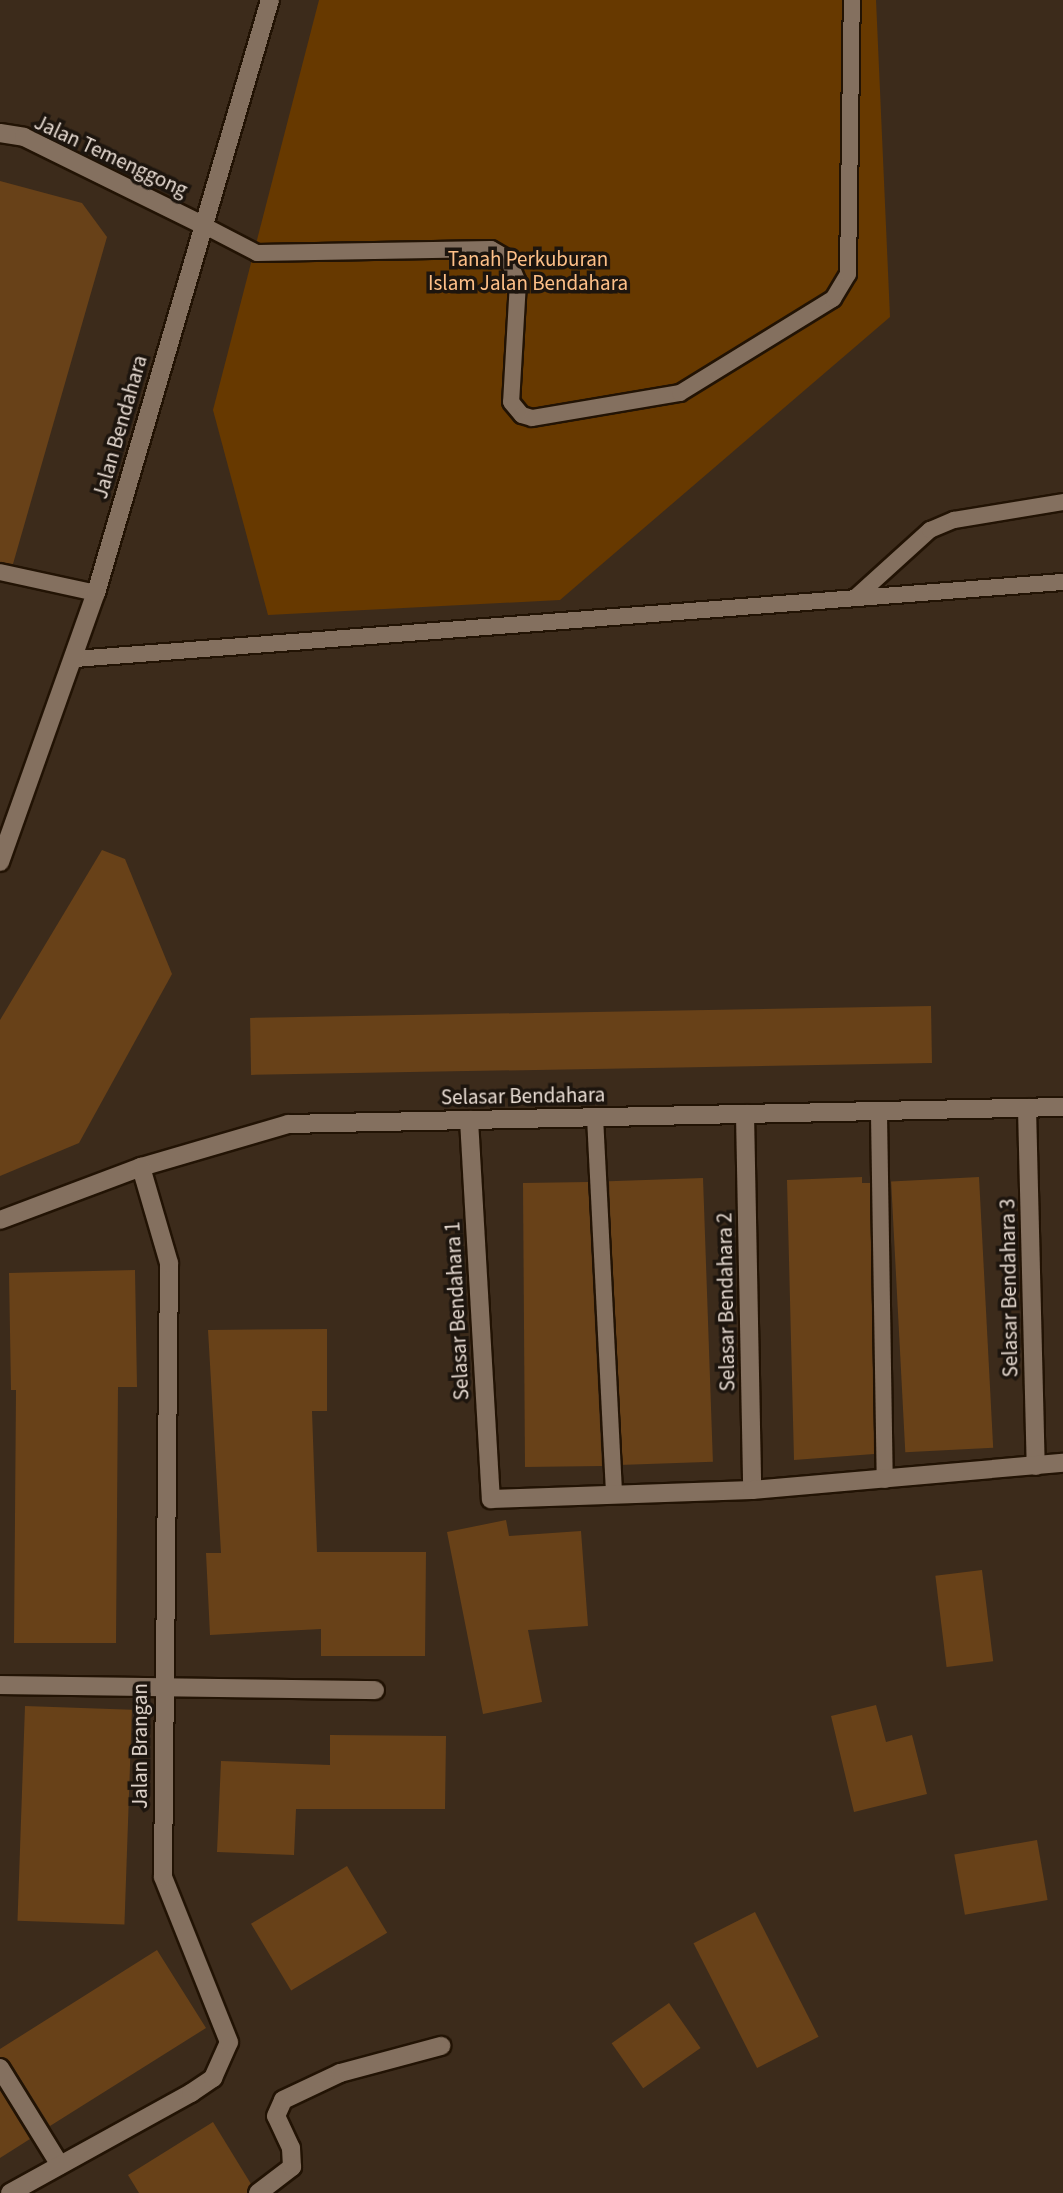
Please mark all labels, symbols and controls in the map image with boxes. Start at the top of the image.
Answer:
street label: Jalan Temenggong [30,109,192,203]
park label: Tanah Perkuburan Islam Jalan Bendahara [428,246,628,296]
street label: Jalan Bendahara [87,352,153,502]
street label: Selasar Bendahara [441,1082,605,1110]
street label: Selasar Bendahara 3 [995,1198,1023,1378]
street label: Selasar Bendahara 2 [712,1212,740,1392]
street label: Selasar Bendahara 1 [440,1221,474,1401]
street label: Jalan Brangan [127,1683,153,1809]

